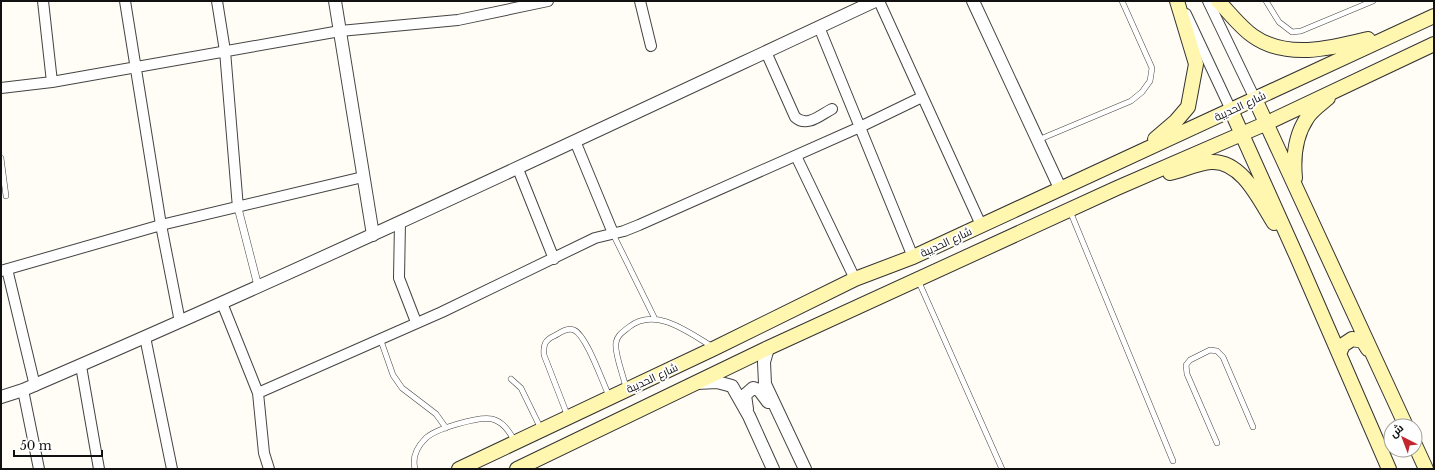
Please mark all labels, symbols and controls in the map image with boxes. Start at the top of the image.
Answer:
street label: شارع الحديبة [1212,88,1269,125]
street label: شارع الحديبة [918,224,975,261]
street label: شارع الحديبة [624,360,681,397]
north arrow [1383,418,1423,458]
text: ش [1386,421,1406,440]
scale bar [14,432,102,458]
text: 50 m [20,438,52,453]

